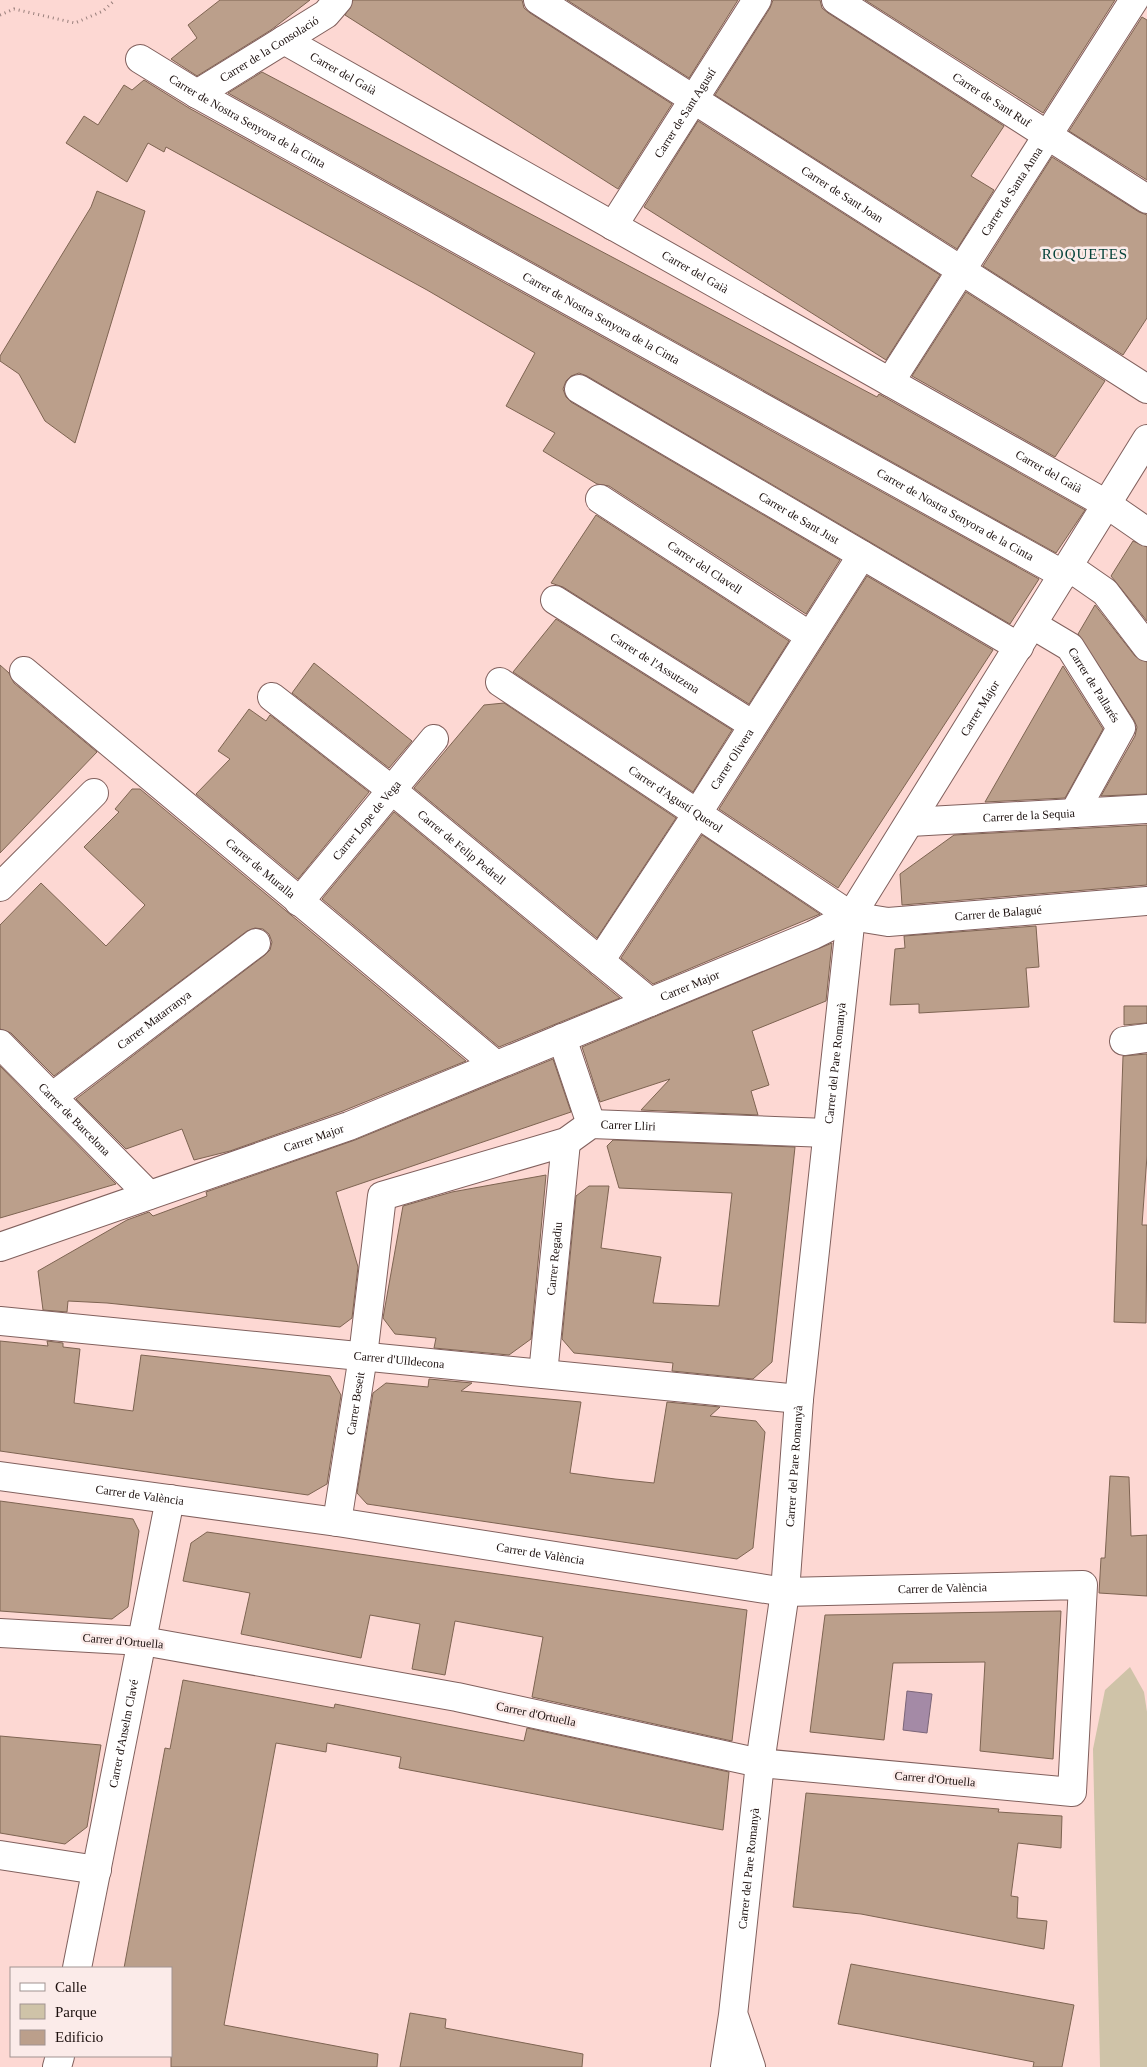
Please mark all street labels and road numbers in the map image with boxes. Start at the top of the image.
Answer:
street label: Carrer de la Consolació [217,13,321,85]
street label: Carrer del Gaià [308,49,379,98]
street label: Carrer de Sant Agustí [651,65,719,160]
street label: Carrer de Sant Ruf [950,69,1034,130]
street label: Carrer de Nostra Senyora de la Cinta [166,72,328,171]
street label: Carrer de Santa Anna [978,144,1046,239]
street label: Carrer de Sant Joan [799,163,886,226]
street label: Carrer del Gaià [659,248,731,297]
street label: Carrer de Nostra Senyora de la Cinta [520,269,683,368]
street label: Carrer del Gaià [1013,447,1085,496]
street label: Carrer de Nostra Senyora de la Cinta [874,466,1037,564]
street label: Carrer de Sant Just [756,489,842,547]
street label: Carrer del Clavell [665,538,745,597]
street label: Carrer de l'Assutzena [608,630,703,697]
street label: Carrer de Pallarés [1065,645,1123,725]
street label: Carrer Major [957,678,1002,739]
street label: Carrer Olivera [707,726,757,792]
street label: Carrer d'Agustí Querol [626,763,726,836]
street label: Carrer Lope de Vega [329,777,404,863]
street label: Carrer de la Sequia [982,806,1076,825]
street label: Carrer de Felip Pedrell [415,807,509,888]
street label: Carrer de Muralla [223,835,298,902]
street label: Carrer de Balagué [954,903,1042,924]
street label: Carrer Major [658,967,722,1004]
street label: Carrer Matarranya [114,987,194,1052]
street label: Carrer del Pare Romanyà [822,1001,849,1125]
street label: Carrer de Barcelona [36,1080,114,1159]
street label: Carrer Lliri [600,1117,657,1133]
street label: Carrer Major [282,1121,346,1155]
street label: Carrer Regadiu [544,1221,565,1296]
street label: Carrer d'Ulldecona [353,1349,446,1371]
street label: Carrer Beseit [344,1370,368,1436]
street label: Carrer del Pare Romanyà [783,1404,806,1527]
street label: Carrer de València [95,1482,185,1508]
street label: Carrer de València [495,1540,586,1568]
street label: Carrer de València [898,1580,988,1596]
street label: Carrer d'Ortuella [82,1630,165,1652]
street label: Carrer d'Anselm Clavé [106,1678,141,1789]
street label: Carrer d'Ortuella [495,1699,578,1729]
street label: Carrer d'Ortuella [894,1768,977,1790]
street label: Carrer del Pare Romanyà [735,1807,762,1930]

